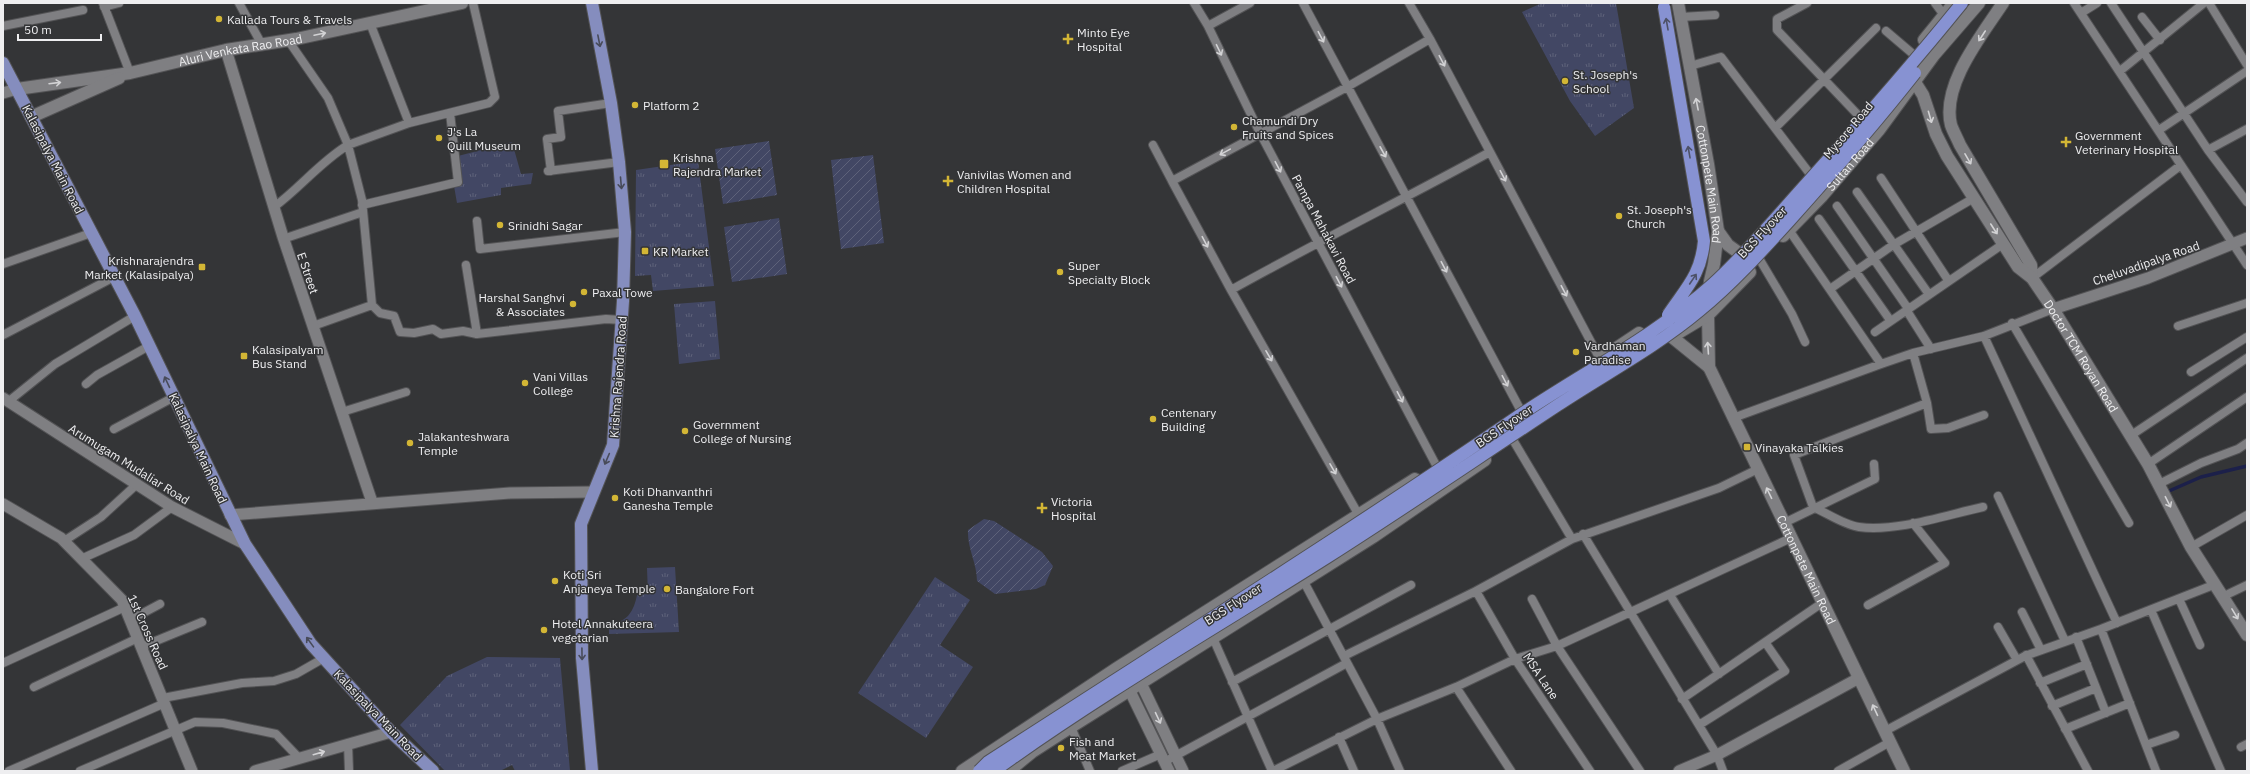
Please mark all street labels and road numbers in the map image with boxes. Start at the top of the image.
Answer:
street label: Aluri Venkata Rao Road [177,30,304,69]
street label: Mysore Road [1820,99,1876,161]
street label: Kalasipalya Main Road [19,102,87,216]
street label: Cottonpete Main Road [1693,124,1726,244]
street label: Sultan Road [1823,135,1876,194]
street label: Pampa Mahakavi Road [1289,172,1359,286]
street label: BGS Flyover [1734,203,1790,261]
street label: Cheluvadipalya Road [2090,238,2202,288]
street label: E Street [294,250,322,296]
street label: Doctor TCM Royan Road [2041,297,2122,415]
street label: Krishna Rajendra Road [606,316,630,438]
street label: Kalasipalya Main Road [166,390,230,506]
street label: BGS Flyover [1473,401,1536,450]
street label: Arumugam Mudaliar Road [66,421,192,507]
street label: Cottonpete Main Road [1774,512,1839,627]
street label: BGS Flyover [1202,580,1265,628]
street label: 1st Cross Road [125,592,171,672]
street label: MSA Lane [1520,650,1562,703]
street label: Kalasipalya Main Road [331,667,425,763]

